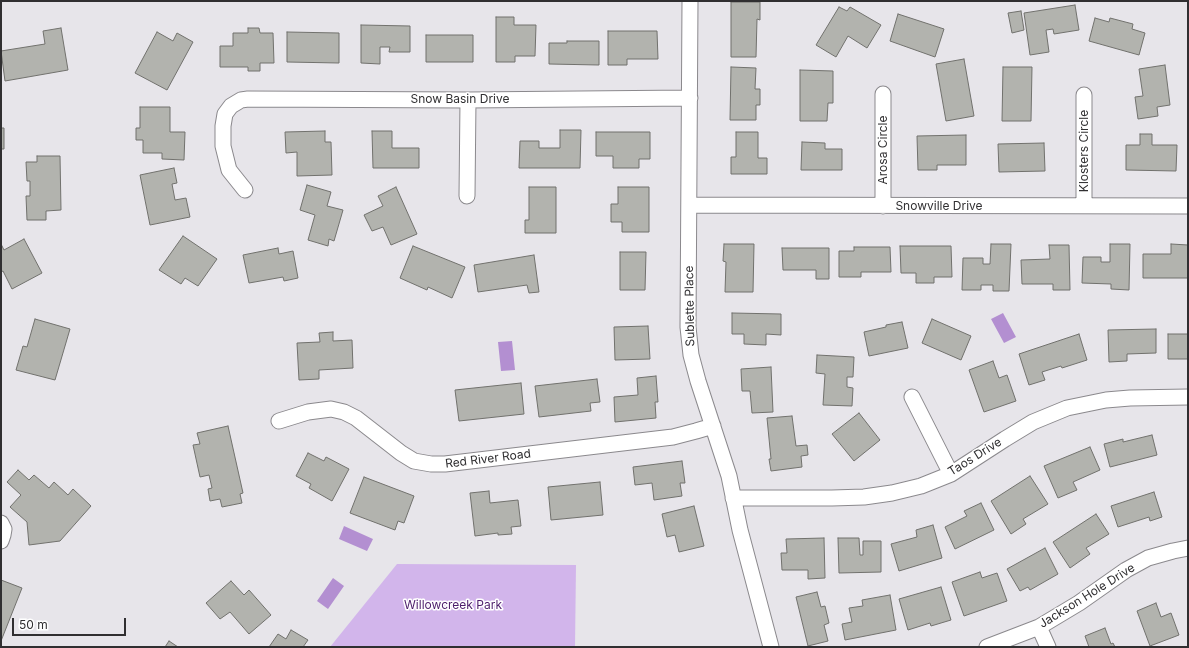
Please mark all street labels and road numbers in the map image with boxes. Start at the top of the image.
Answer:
street label: Snow Basin Drive [410,92,510,106]
street label: Klosters Circle [1077,110,1091,192]
street label: Arosa Circle [876,116,890,184]
street label: Snowville Drive [895,199,983,213]
street label: Sublette Place [682,265,698,347]
street label: Taos Drive [946,435,1004,479]
street label: Red River Road [444,447,532,471]
street label: Jackson Hole Drive [1036,561,1138,631]

